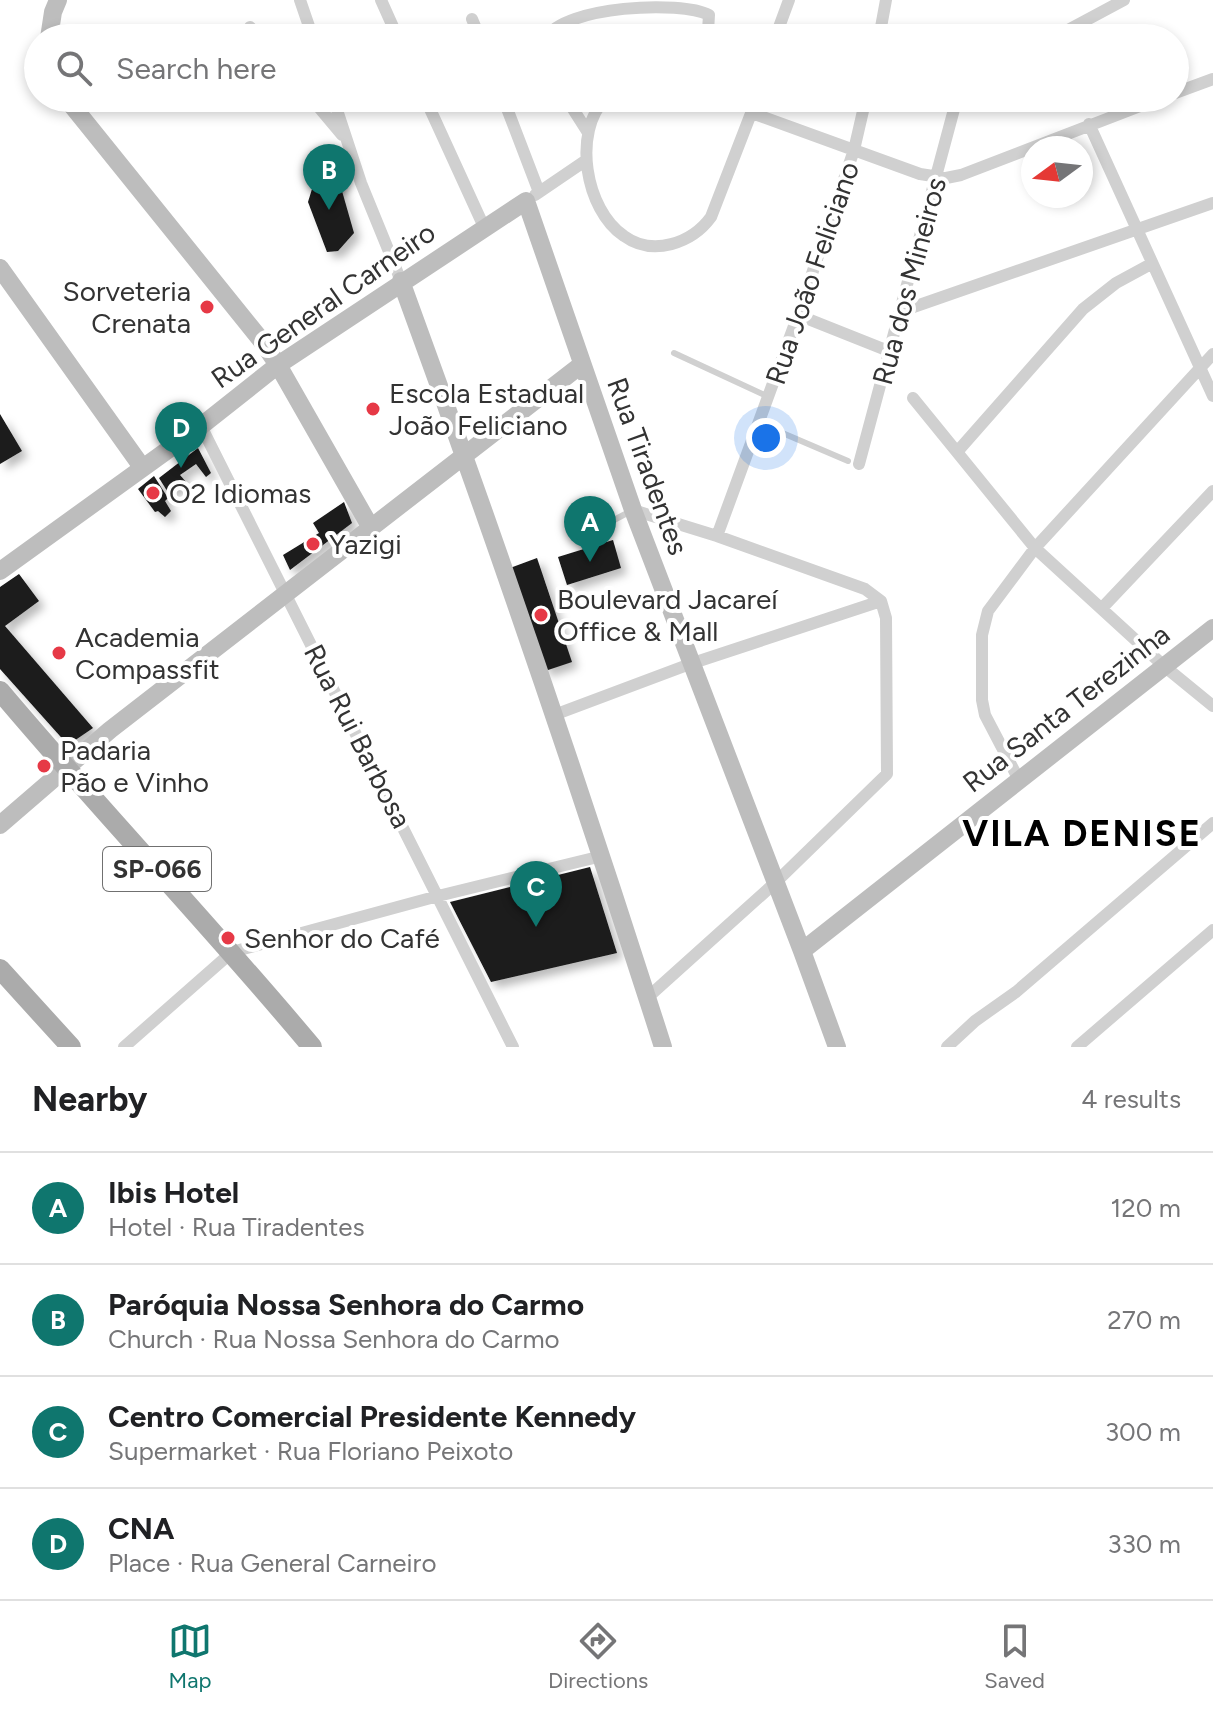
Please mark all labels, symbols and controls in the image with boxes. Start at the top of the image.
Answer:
search box [24,24,1189,112]
icon: search [52,46,96,90]
text: Search here [116,50,276,87]
north arrow [1021,136,1093,208]
pin: B [303,144,355,210]
street label: Rua João Feliciano [758,157,866,389]
street label: Rua dos Mineiros [865,174,953,388]
street label: Rua General Carneiro [204,215,442,395]
place label: Sorveteria Crenata [63,274,191,340]
marker: Sorveteria Crenata [198,298,216,316]
street label: Rua Tiradentes [600,373,696,559]
place label: Escola Estadual João Feliciano [389,376,584,442]
marker: Escola Estadual João Feliciano [364,400,382,418]
pin: D [155,402,207,468]
your location [746,418,786,458]
place label: O2 Idiomas [169,476,311,510]
marker: O2 Idiomas [144,484,162,502]
pin: A [564,496,616,562]
place label: Yazigi [329,527,402,561]
marker: Yazigi [304,535,322,553]
place label: Boulevard Jacareí Office & Mall [557,582,779,648]
marker: Boulevard Jacareí Office & Mall [532,606,550,624]
street label: Rua Santa Terezinha [956,617,1176,799]
place label: Academia Compassfit [75,620,220,686]
street label: Rua Rui Barbosa [297,638,419,834]
marker: Academia Compassfit [50,644,68,662]
place label: Padaria Pão e Vinho [60,733,209,799]
marker: Padaria Pão e Vinho [35,757,53,775]
district label: VILA DENISE [962,812,1202,855]
road number: SP-066 [103,847,211,891]
pin: C [510,861,562,927]
place label: Senhor do Café [244,921,440,955]
marker: Senhor do Café [219,929,237,947]
text: Nearby [32,1079,147,1120]
text: 4 results [1081,1083,1181,1115]
text: Ibis Hotel [108,1174,239,1211]
text: A [49,1192,67,1224]
text: 120 m [1111,1192,1181,1224]
text: Hotel · Rua Tiradentes [108,1211,365,1243]
text: Paróquia Nossa Senhora do Carmo [108,1286,584,1323]
text: B [50,1304,66,1336]
text: 270 m [1107,1304,1181,1336]
text: Church · Rua Nossa Senhora do Carmo [108,1323,560,1355]
text: Centro Comercial Presidente Kennedy [108,1398,636,1435]
text: C [49,1416,67,1448]
text: 300 m [1105,1416,1181,1448]
text: Supermarket · Rua Floriano Peixoto [108,1435,513,1467]
text: CNA [108,1510,174,1547]
text: D [49,1528,67,1560]
text: 330 m [1107,1528,1181,1560]
text: Place · Rua General Carneiro [108,1547,436,1579]
tab: Map [168,1619,212,1694]
tab: Directions [548,1619,648,1694]
tab: Saved [984,1619,1045,1694]

